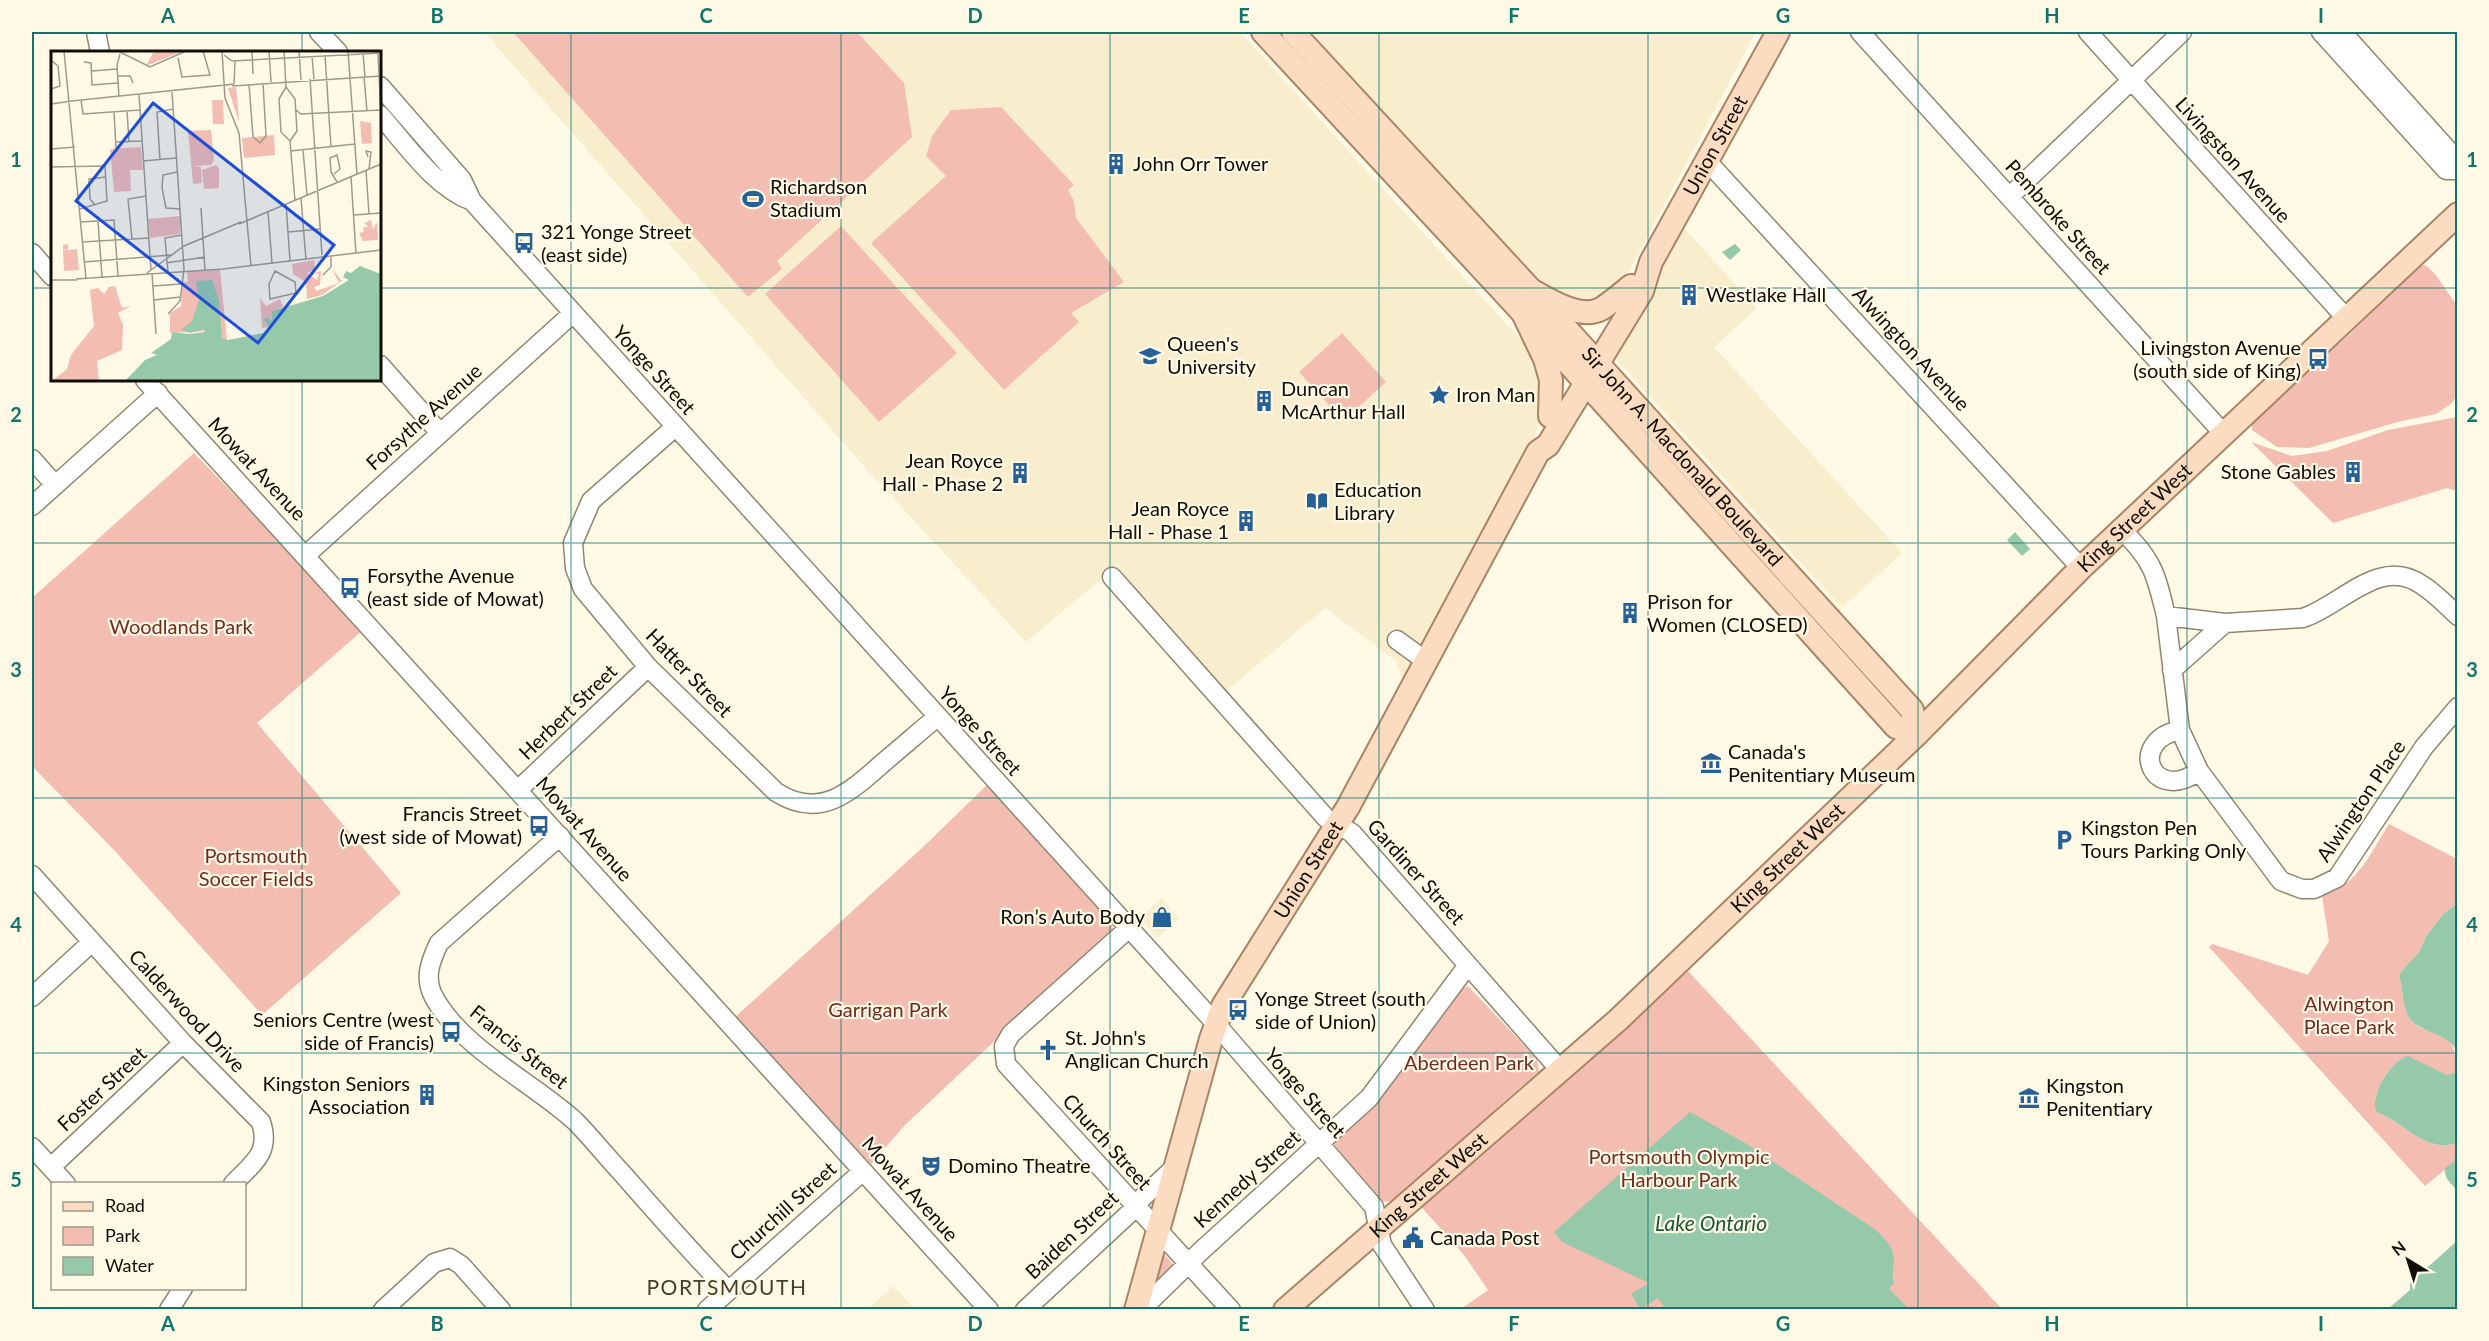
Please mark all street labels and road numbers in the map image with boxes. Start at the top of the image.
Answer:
street label: Union Street [1677,91,1752,199]
street label: Livingston Avenue [2171,92,2296,227]
street label: Pembroke Street [2001,154,2116,279]
street label: Alwington Avenue [1848,281,1975,415]
street label: Yonge Street [609,320,701,419]
street label: Sir John A. Macdonald Boulevard [1577,341,1788,571]
street label: Forsythe Avenue [361,358,486,474]
street label: Mowat Avenue [204,412,312,525]
street label: King Street West [2071,458,2196,577]
street label: Hatter Street [642,623,738,721]
street label: Herbert Street [513,659,621,764]
street label: Yonge Street [935,681,1027,780]
street label: Alwington Place [2311,735,2410,866]
street label: Mowat Avenue [531,771,638,886]
street label: King Street West [1725,797,1849,917]
street label: Gardiner Street [1363,814,1470,929]
street label: Union Street [1268,816,1347,923]
street label: Calderwood Drive [125,944,251,1077]
street label: Francis Street [466,999,574,1093]
street label: Foster Street [52,1041,151,1135]
street label: Yonge Street [1260,1042,1351,1142]
street label: Church Street [1058,1088,1157,1194]
street label: Kennedy Street [1188,1124,1304,1232]
street label: King Street West [1364,1127,1491,1242]
street label: Mowat Avenue [857,1131,964,1246]
street label: Churchill Street [724,1156,841,1264]
street label: Baiden Street [1020,1185,1123,1283]

